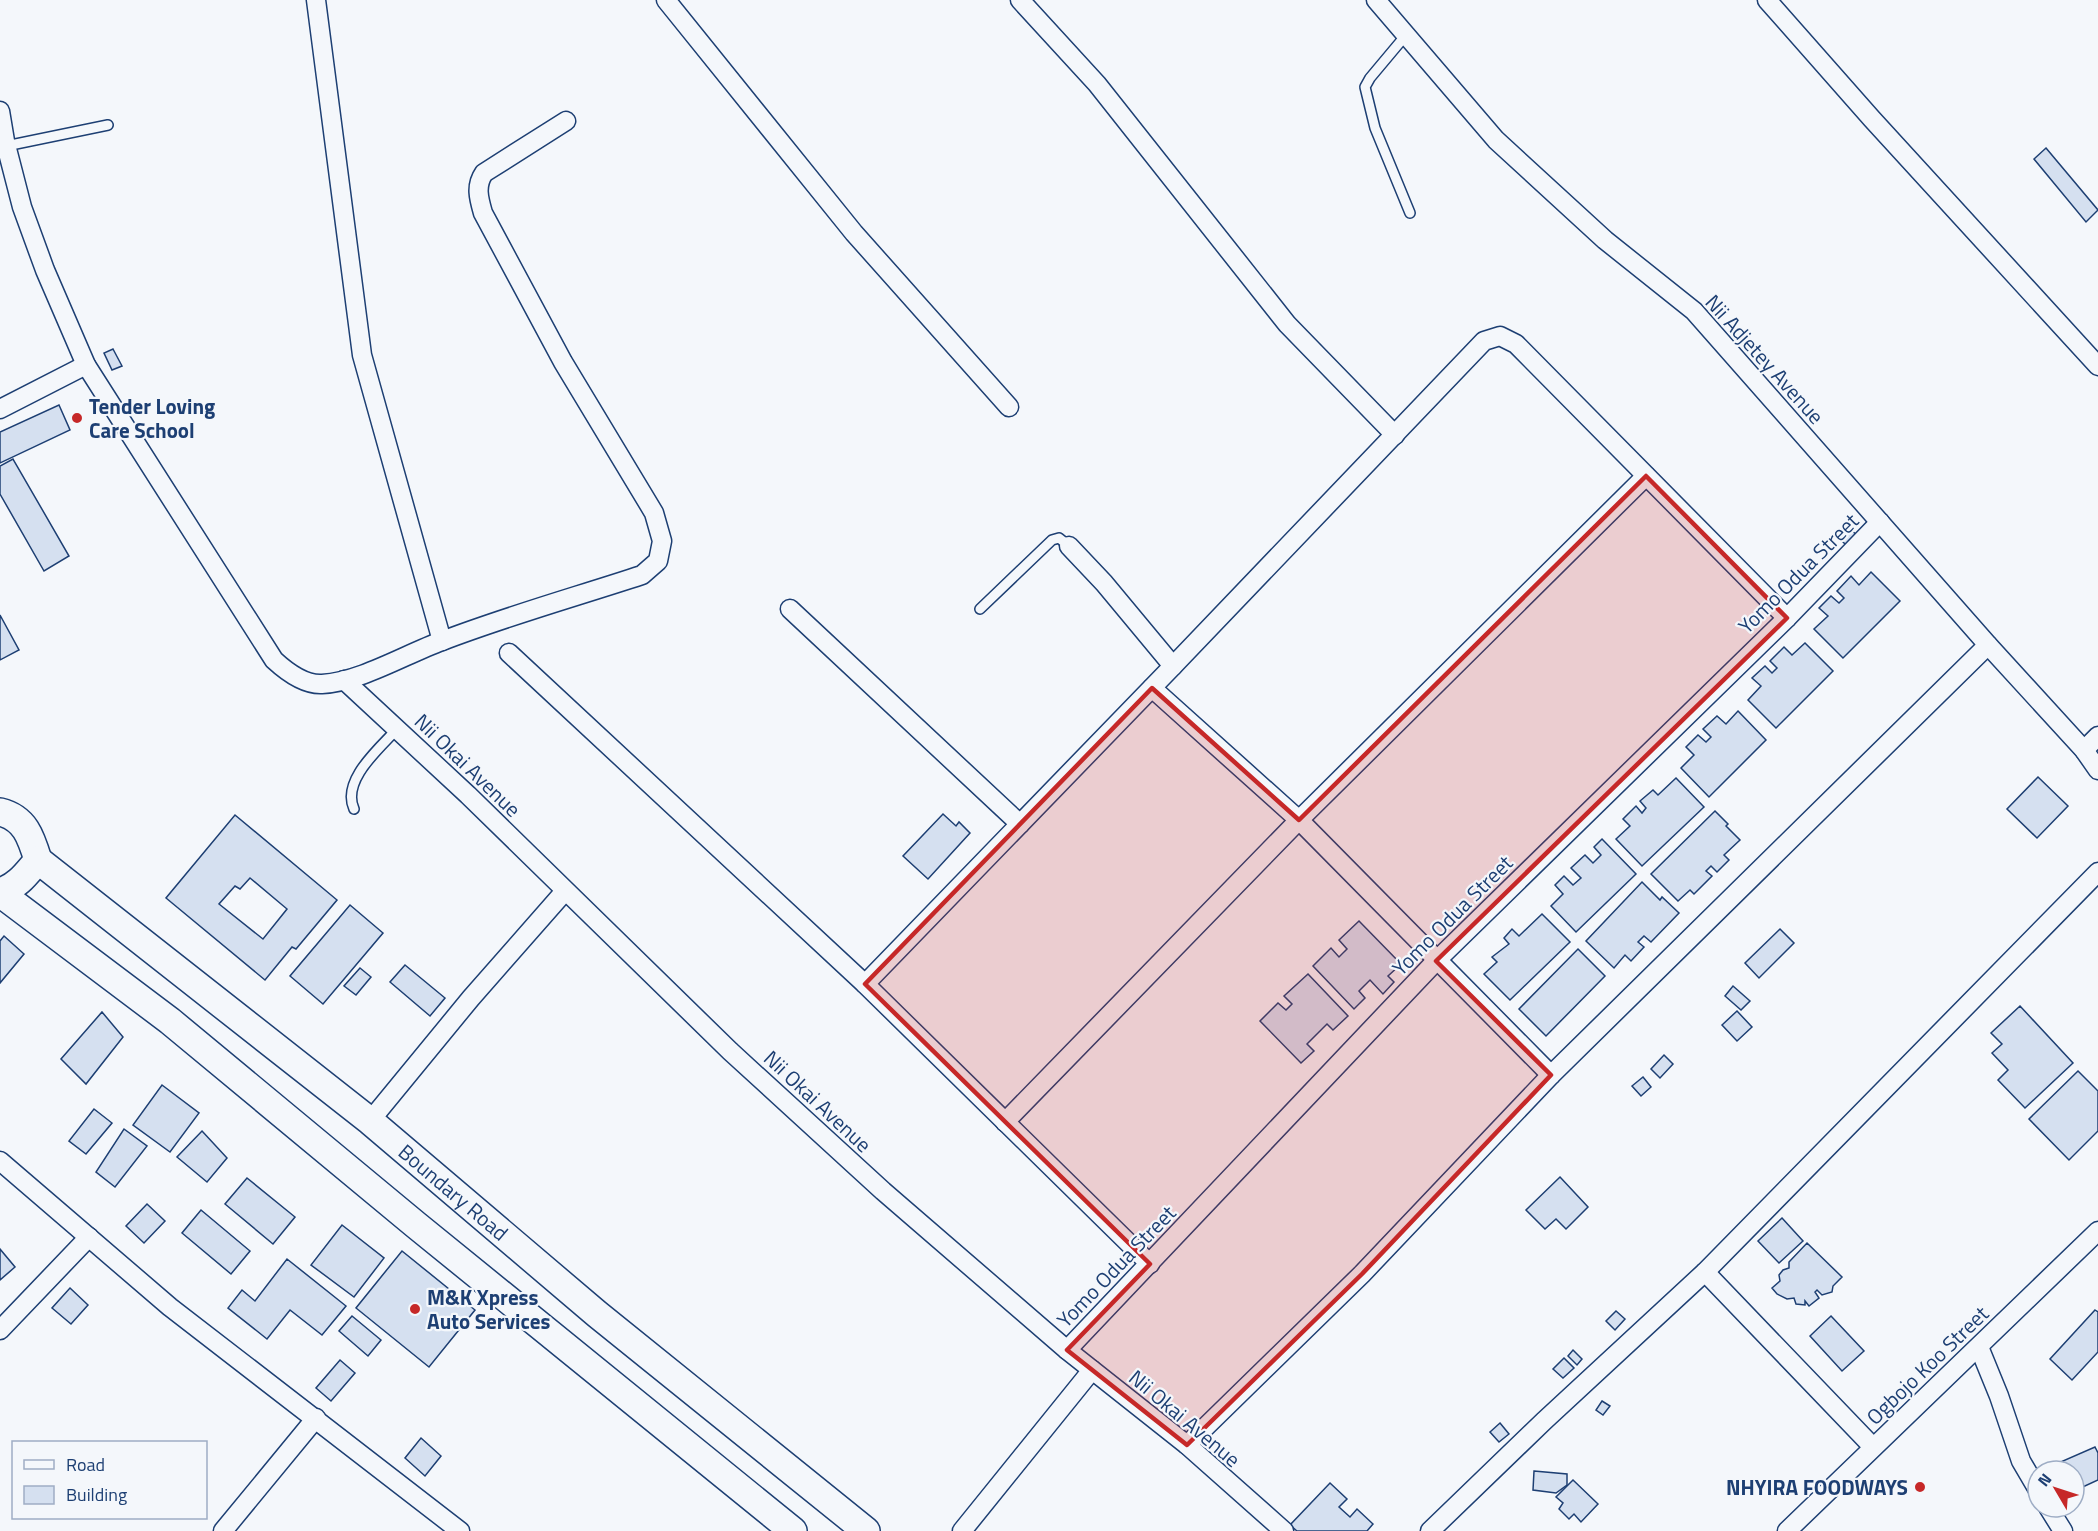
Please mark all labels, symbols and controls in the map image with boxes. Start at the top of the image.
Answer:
street label: Nii Adjetey Avenue [1698,287,1832,431]
place label: Tender Loving Care School [89,390,215,446]
marker: Tender Loving Care School [70,411,84,425]
street label: Yomo Odua Street [1730,505,1866,641]
street label: Nii Okai Avenue [407,706,529,824]
street label: Yomo Odua Street [1384,847,1520,983]
street label: Nii Okai Avenue [757,1042,879,1160]
street label: Boundary Road [392,1136,516,1248]
street label: Yomo Odua Street [1049,1197,1183,1335]
place label: M&K Xpress Auto Services [427,1281,551,1337]
street label: Ogbojo Koo Street [1858,1298,1996,1432]
marker: M&K Xpress Auto Services [408,1302,422,1316]
street label: Nii Okai Avenue [1122,1362,1248,1474]
legend [12,1441,207,1519]
text: Road [66,1451,105,1478]
north arrow [2026,1459,2086,1519]
text: N [2032,1468,2057,1491]
place label: NHYIRA FOODWAYS [1726,1471,1908,1503]
marker: NHYIRA FOODWAYS [1913,1480,1927,1494]
text: Building [66,1481,127,1508]

